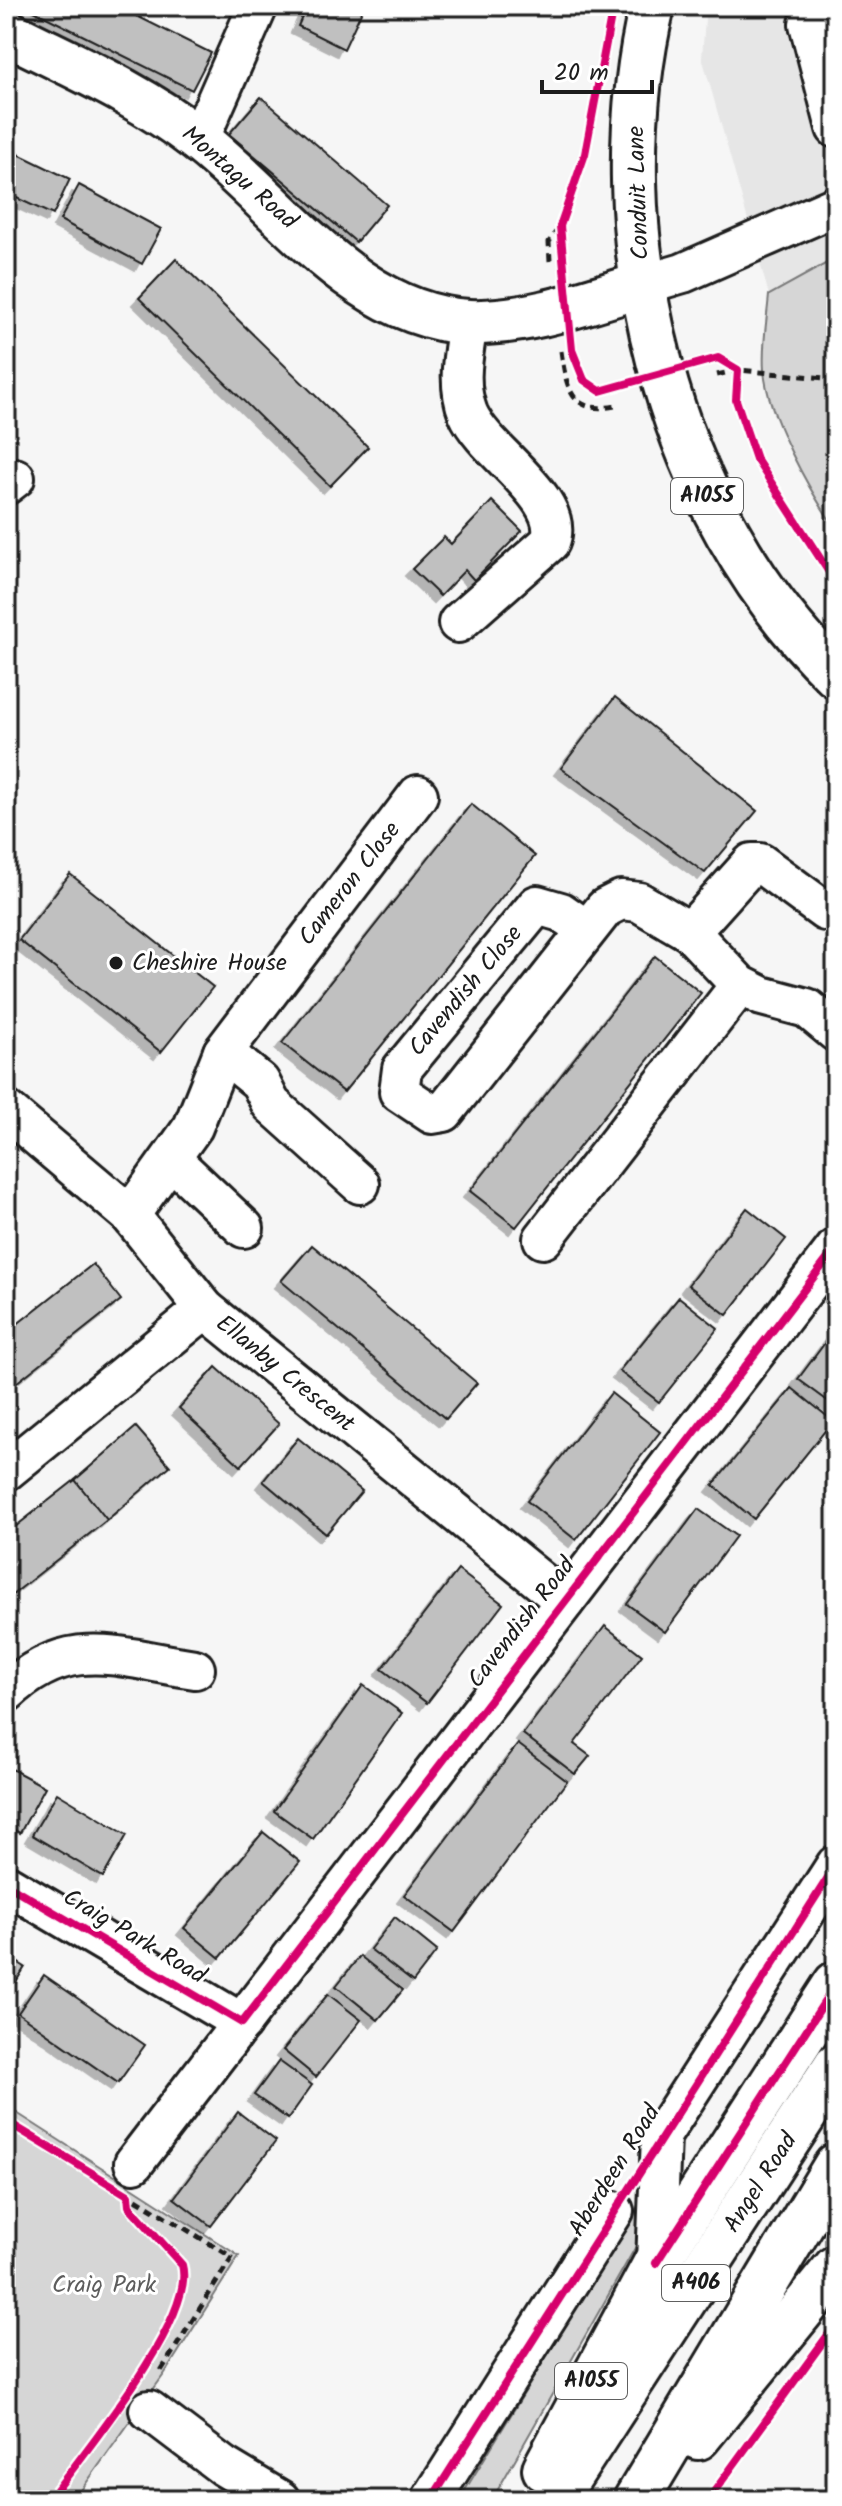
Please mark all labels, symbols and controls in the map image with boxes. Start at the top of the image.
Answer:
scale bar [542,44,652,94]
text: 20 m [554,54,609,93]
street label: Montagu Road [172,116,307,241]
street label: Conduit Lane [617,125,661,261]
road number: A1055 [671,478,743,514]
street label: Cameron Close [289,813,411,955]
street label: Cavendish Close [399,916,533,1066]
place label: Cheshire House [132,944,287,983]
marker: Cheshire House [107,954,125,972]
street label: Ellanby Crescent [207,1305,364,1443]
street label: Cavendish Road [458,1548,587,1697]
street label: Craig Park Road [55,1879,214,1996]
street label: Aberdeen Road [559,2096,672,2245]
street label: Angel Road [714,2124,809,2241]
road number: A406 [662,2265,730,2301]
park label: Craig Park [52,2266,157,2305]
road number: A1055 [555,2363,627,2399]

